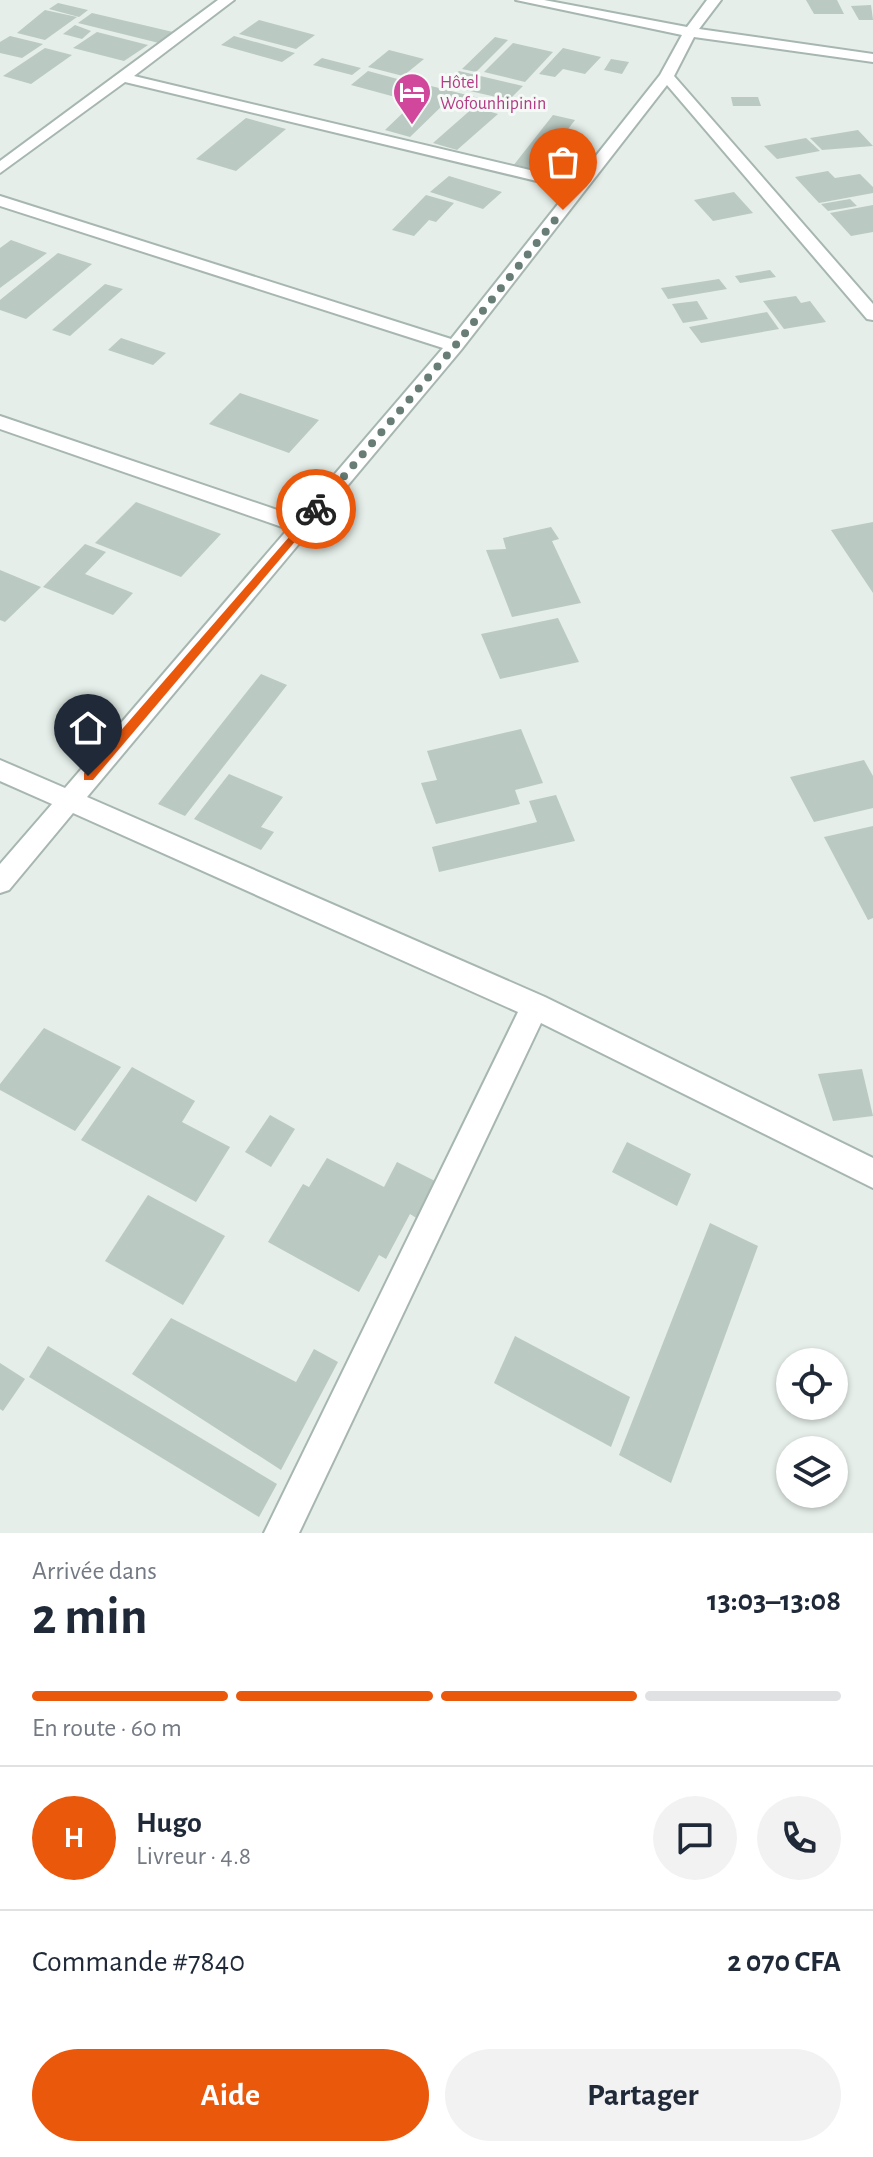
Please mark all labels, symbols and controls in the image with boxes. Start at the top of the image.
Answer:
hotel icon: Hôtel Wofounhipinin [391,71,433,126]
place label: Hôtel Wofounhipinin [440,74,546,113]
pin [529,128,597,210]
icon: bag [541,140,585,184]
courier [276,469,356,549]
icon: bike [294,487,338,531]
pin [54,694,122,776]
icon: home [66,706,110,750]
map controls [776,1348,848,1508]
button: locate [776,1348,848,1420]
button: layers [776,1436,848,1508]
text: Arrivée dans [32,1558,157,1584]
text: 13:03–13:08 [707,1586,841,1616]
text: 2 min [32,1591,147,1643]
text: En route · 60 m [32,1715,182,1741]
button: chat [653,1796,737,1880]
button: phone [757,1796,841,1880]
text: Hugo [136,1808,202,1838]
text: H [64,1823,84,1853]
text: Livreur · 4.8 [136,1843,251,1869]
text: Commande #7840 [32,1947,245,1977]
text: 2 070 CFA [727,1947,841,1977]
button: Aide [32,2049,429,2141]
button: Partager [445,2049,841,2141]

